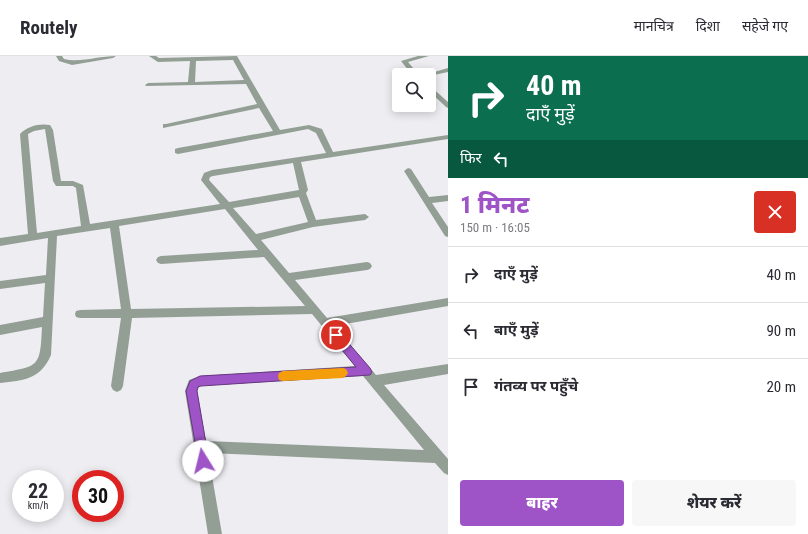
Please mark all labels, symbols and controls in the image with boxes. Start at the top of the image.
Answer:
text: Routely [20,16,77,39]
text: मानचित्र [634,18,674,34]
text: दिशा [696,18,720,34]
text: सहेजे गए [742,18,788,34]
map controls [392,68,436,112]
button: search [392,68,436,112]
text: 40 m [526,69,582,102]
icon: right [460,72,512,124]
text: दाएँ मुड़ें [526,103,575,124]
icon: left [490,148,512,170]
text: फिर [460,149,482,167]
text: 1 मिनट [460,191,529,219]
button: close [754,191,796,233]
text: 150 m · 16:05 [460,220,530,235]
icon: right [460,264,482,286]
text: दाएँ मुड़ें [494,265,538,283]
text: 40 m [766,266,796,284]
pin [319,318,353,352]
icon: left [460,320,482,342]
text: बाएँ मुड़ें [494,321,539,339]
text: 90 m [766,322,796,340]
icon: arrive [325,324,347,346]
icon: arrive [460,376,482,398]
text: गंतव्य पर पहुँचे [494,377,578,395]
text: 20 m [766,378,796,396]
position arrow [182,440,224,482]
speed limit sign: 30 [72,470,124,522]
text: 22 [28,479,48,503]
button: बाहर [460,480,624,526]
button: शेयर करें [632,480,796,526]
text: km/h [28,500,48,511]

